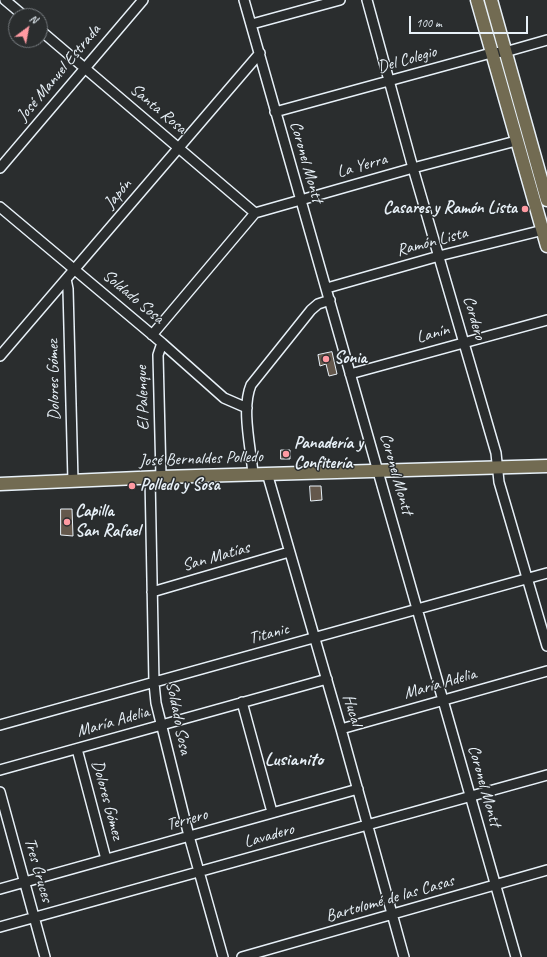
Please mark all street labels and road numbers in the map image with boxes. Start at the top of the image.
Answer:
street label: José Manuel Estrada [13,20,105,126]
street label: Del Colegio [375,42,439,78]
street label: Santa Rosa [126,80,190,138]
street label: Coronel Montt [285,119,327,205]
street label: La Yerra [335,149,389,183]
street label: Japón [100,175,136,213]
street label: Ramón Lista [394,223,470,261]
street label: Soldado Sosa [98,265,168,329]
street label: Cordero [458,294,490,342]
street label: Lanín [414,320,452,348]
street label: Dolores Gómez [43,339,65,421]
street label: El Palenque [132,365,154,431]
street label: Coronel Montt [375,431,417,517]
street label: José Bernaldes Polledo [139,447,263,471]
street label: San Matías [180,538,252,576]
street label: Titanic [247,619,291,649]
street label: María Adelia [401,664,479,704]
street label: Soldado Sosa [161,680,195,756]
street label: Hucal [338,692,366,728]
street label: María Adelia [74,702,152,742]
street label: Coronel Montt [463,743,505,829]
street label: Dolores Gómez [87,758,127,842]
street label: Terrero [164,804,210,836]
street label: Lavadero [242,819,296,853]
street label: Tres Cruces [19,836,57,904]
street label: Bartolomé de las Casas [324,871,456,927]

